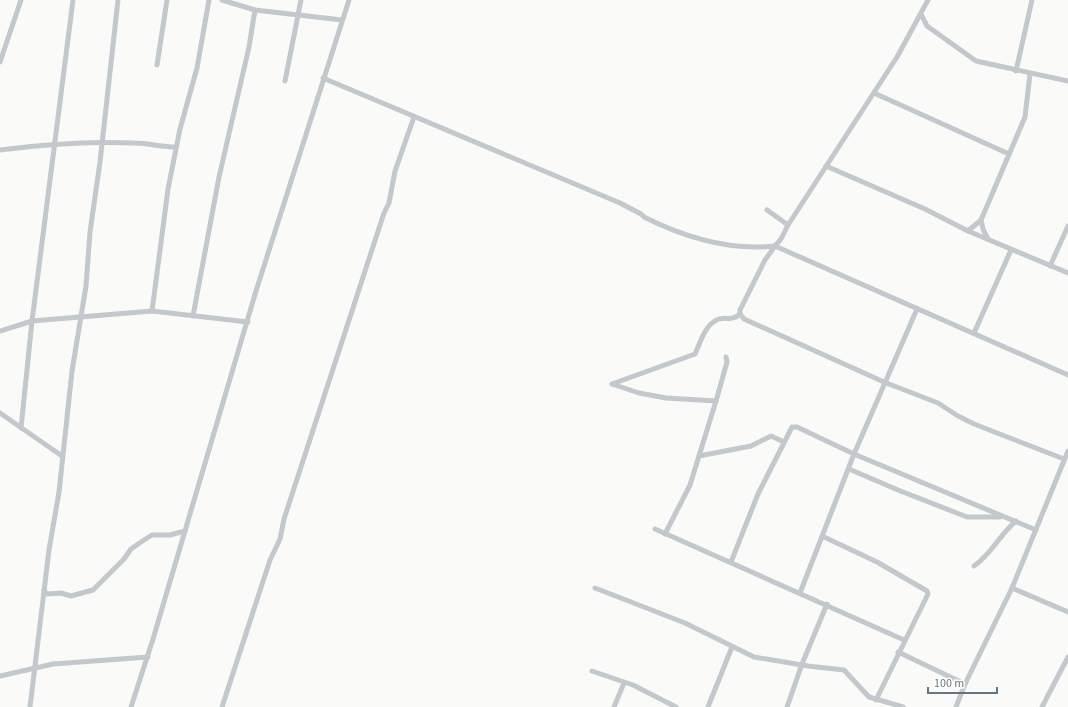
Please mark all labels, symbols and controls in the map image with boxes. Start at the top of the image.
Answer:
scale bar [928,669,997,695]
text: 100 m [934,675,964,692]

